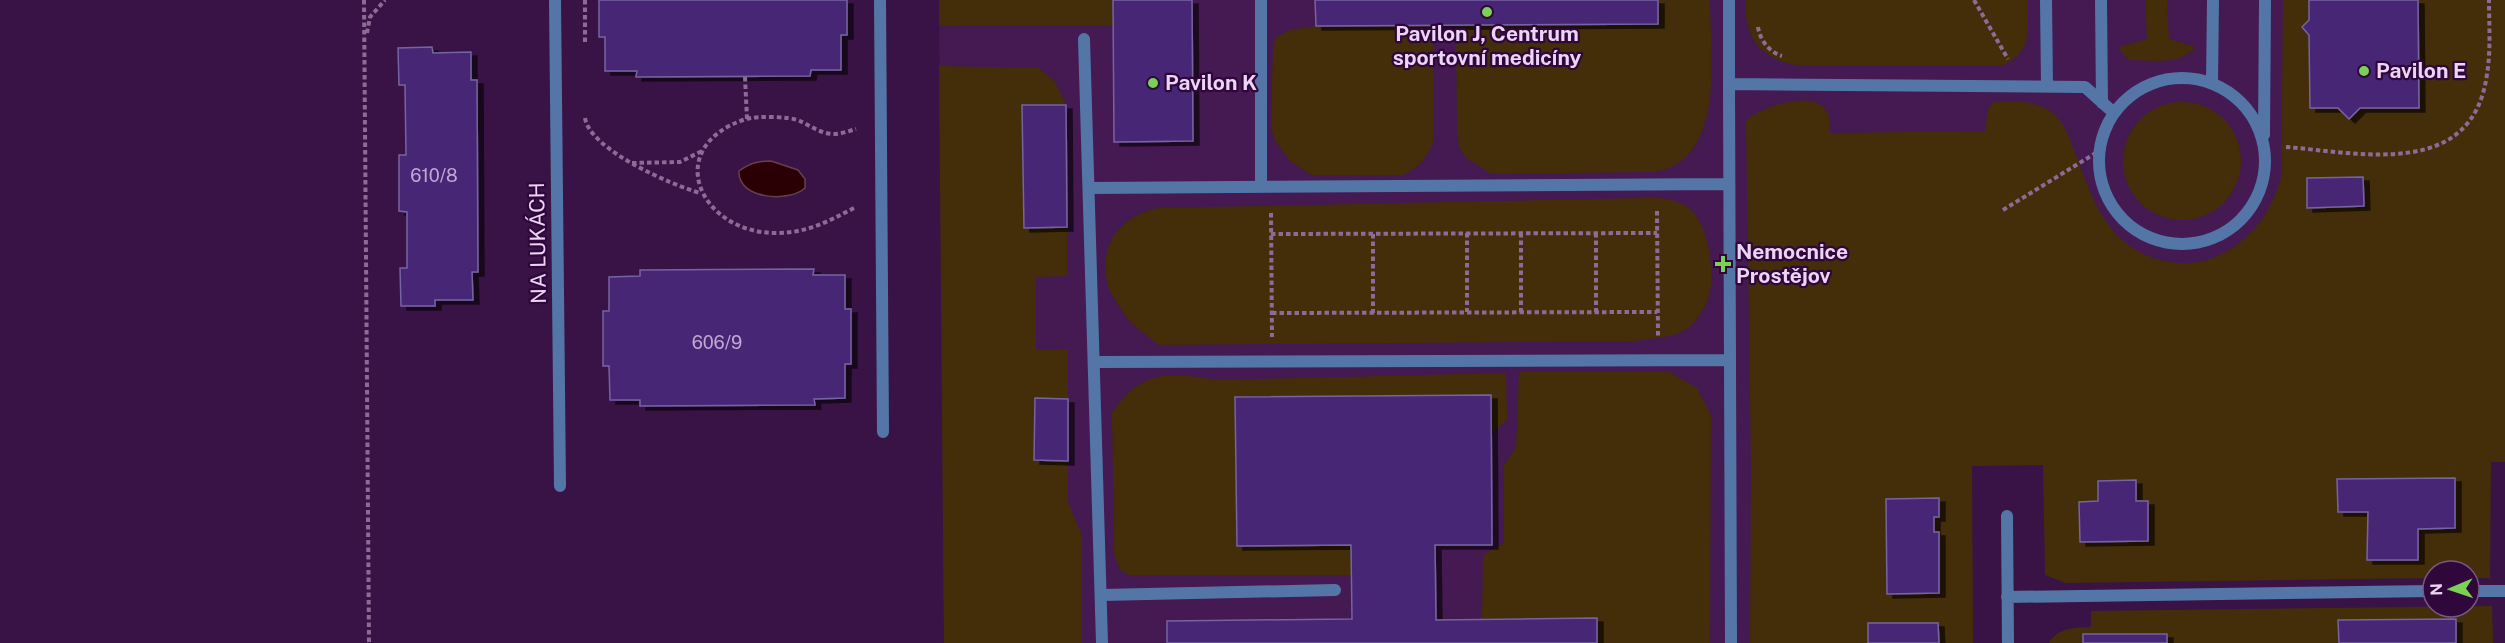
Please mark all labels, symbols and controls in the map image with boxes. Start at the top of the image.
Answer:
marker: Pavilon J, Centrum sportovní medicíny [1480,5,1494,19]
place label: Pavilon J, Centrum sportovní medicíny [1393,21,1581,70]
place label: Pavilon E [2376,58,2466,83]
marker: Pavilon E [2357,64,2371,78]
place label: Pavilon K [1165,70,1257,95]
marker: Pavilon K [1146,76,1160,90]
house number: 610/8 [410,165,458,186]
street label: NA LUKÁCH [524,182,551,304]
place label: Nemocnice Prostějov [1736,239,1848,288]
marker: Nemocnice Prostějov [1714,255,1732,273]
house number: 606/9 [692,332,742,353]
north arrow [2421,559,2481,619]
text: N [2427,583,2446,596]

